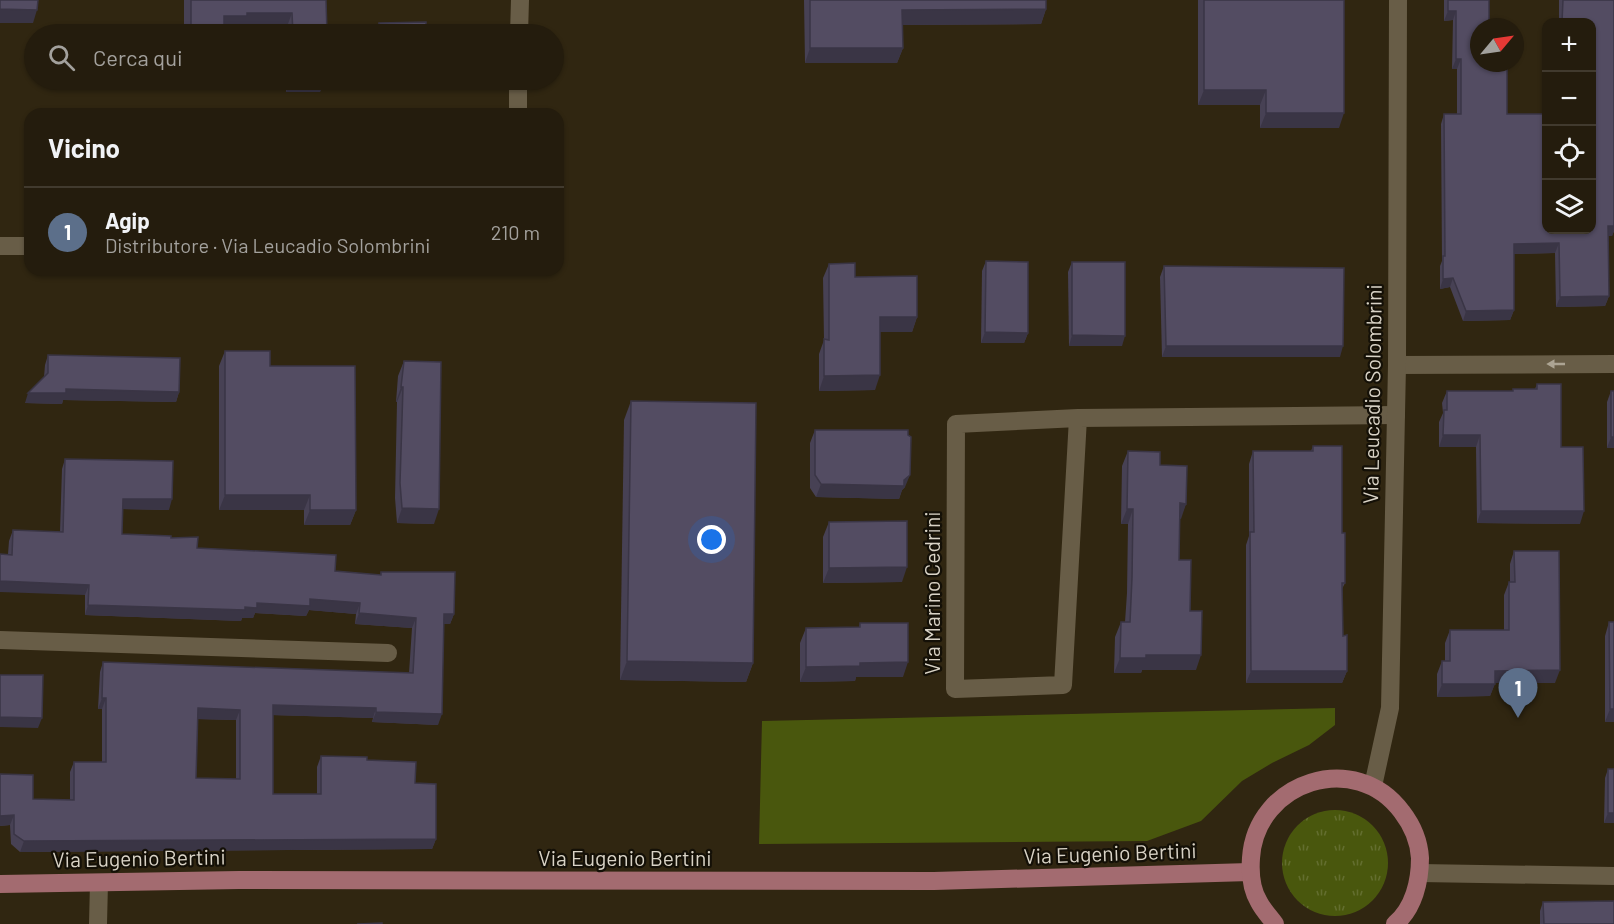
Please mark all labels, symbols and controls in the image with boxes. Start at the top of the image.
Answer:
north arrow [1470,18,1524,72]
map controls [1542,18,1596,234]
button: + [1542,18,1596,72]
search box [24,24,564,90]
icon: search [45,41,78,74]
text: Cerca qui [93,44,183,70]
button: − [1542,72,1596,126]
button: locate [1542,126,1596,180]
text: Vicino [48,132,120,163]
button: layers [1542,180,1596,234]
text: Agip [105,207,150,233]
text: 1 [64,220,71,244]
text: 210 m [491,220,540,244]
text: Distributore · Via Leucadio Solombrini [105,233,430,257]
street label: Via Leucadio Solombrini [1357,284,1386,504]
one-way arrow [1546,359,1565,369]
street label: Via Marino Cedrini [919,511,944,675]
your location [697,525,726,554]
pin: 1 [1498,668,1538,718]
street label: Via Eugenio Bertini [1023,837,1197,868]
street label: Via Eugenio Bertini [52,843,226,872]
street label: Via Eugenio Bertini [538,845,712,870]

